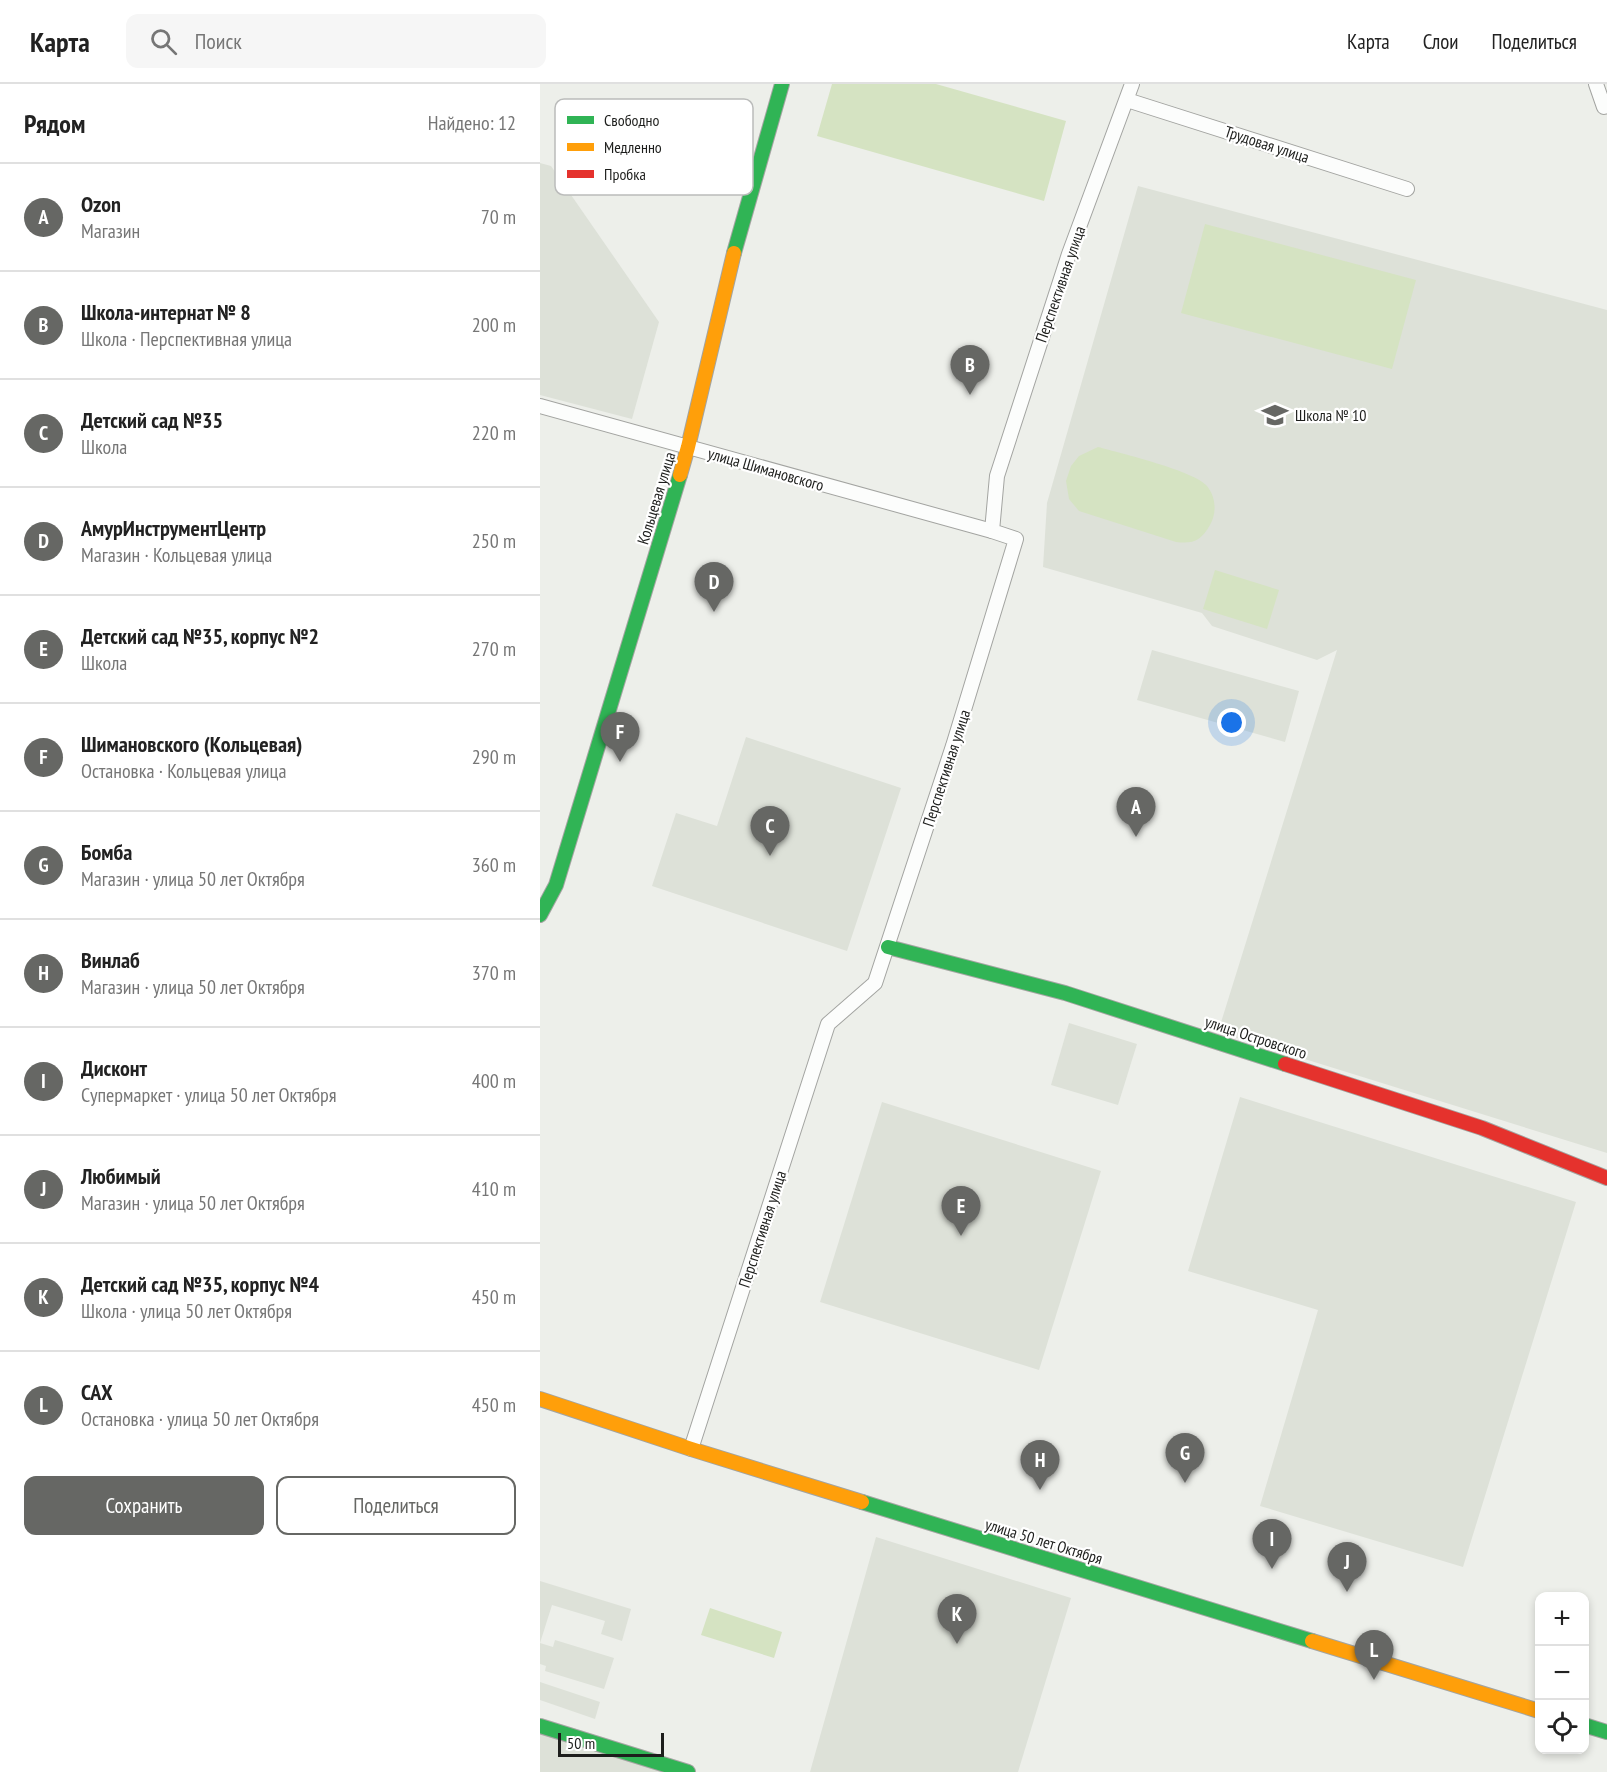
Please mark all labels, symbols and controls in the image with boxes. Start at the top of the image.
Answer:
search box [126,14,546,68]
text: Карта [30,23,90,60]
icon: search [147,25,180,58]
text: Поиск [195,27,242,55]
text: Карта [1347,28,1390,55]
text: Слои [1423,28,1458,55]
text: Поделиться [1491,28,1577,55]
legend [555,99,753,195]
text: Рядом [24,107,85,140]
text: Найдено: 12 [428,110,516,136]
text: Свободно [604,110,659,130]
street label: Трудовая улица [1222,121,1312,167]
text: Медленно [604,137,662,157]
text: Пробка [604,164,646,184]
text: Ozon [81,190,121,218]
text: A [38,204,49,230]
text: 70 m [481,204,516,230]
text: Магазин [81,218,140,244]
street label: Перспективная улица [1031,223,1089,345]
text: Школа-интернат № 8 [81,298,251,326]
text: B [39,312,48,338]
text: 200 m [472,312,516,338]
text: Школа · Перспективная улица [81,326,292,352]
pin: B [950,346,990,395]
school or university icon: Школа № 10 [1260,400,1290,430]
place label: Школа № 10 [1295,405,1366,425]
text: Детский сад №35 [81,406,223,434]
text: C [39,420,48,446]
text: 220 m [472,420,516,446]
text: Школа [81,434,127,460]
street label: улица Шимановского [706,443,826,495]
street label: Кольцевая улица [632,449,680,547]
text: АмурИнструментЦентр [81,514,266,542]
text: D [38,528,49,554]
text: 250 m [472,528,516,554]
text: Магазин · Кольцевая улица [81,542,272,568]
pin: D [694,562,734,612]
text: Детский сад №35, корпус №2 [81,622,319,650]
text: E [39,636,48,662]
text: 270 m [472,636,516,662]
text: Школа [81,650,127,676]
street label: Перспективная улица [918,707,974,829]
your location [1217,708,1246,737]
pin: F [600,712,640,762]
text: Шимановского (Кольцевая) [81,730,302,758]
text: F [39,744,48,770]
text: 290 m [472,744,516,770]
text: Остановка · Кольцевая улица [81,758,286,784]
pin: A [1116,788,1156,837]
pin: C [750,806,790,856]
text: Бомба [81,838,132,866]
text: G [38,852,49,878]
text: 360 m [472,852,516,878]
text: Магазин · улица 50 лет Октября [81,866,305,892]
text: Винлаб [81,946,140,974]
text: H [38,960,49,986]
text: 370 m [472,960,516,986]
text: Магазин · улица 50 лет Октября [81,974,305,1000]
street label: улица Островского [1202,1011,1310,1063]
text: Дисконт [81,1054,147,1082]
text: I [41,1068,46,1094]
text: 400 m [472,1068,516,1094]
text: Супермаркет · улица 50 лет Октября [81,1082,337,1108]
text: Любимый [81,1162,161,1190]
street label: Перспективная улица [734,1168,790,1290]
text: J [41,1176,46,1202]
text: 410 m [472,1176,516,1202]
pin: E [942,1186,980,1236]
text: Магазин · улица 50 лет Октября [81,1190,305,1216]
text: Детский сад №35, корпус №4 [81,1270,319,1298]
text: K [38,1284,49,1310]
text: 450 m [472,1284,516,1310]
text: Школа · улица 50 лет Октября [81,1298,292,1324]
text: САХ [81,1378,113,1406]
text: L [39,1392,48,1418]
text: 450 m [472,1392,516,1418]
text: Остановка · улица 50 лет Октября [81,1406,319,1432]
pin: G [1166,1434,1204,1483]
pin: H [1020,1440,1060,1490]
button: Сохранить [24,1476,264,1535]
button: Поделиться [276,1476,516,1535]
street label: улица 50 лет Октября [983,1514,1105,1568]
pin: I [1252,1520,1292,1569]
pin: J [1328,1542,1366,1592]
map controls [1535,1592,1589,1754]
button: + [1535,1592,1589,1646]
pin: K [938,1594,976,1644]
pin: L [1354,1630,1394,1680]
button: − [1535,1646,1589,1700]
button: locate [1535,1700,1589,1754]
scale bar [558,1730,664,1758]
text: 50 m [567,1733,595,1753]

